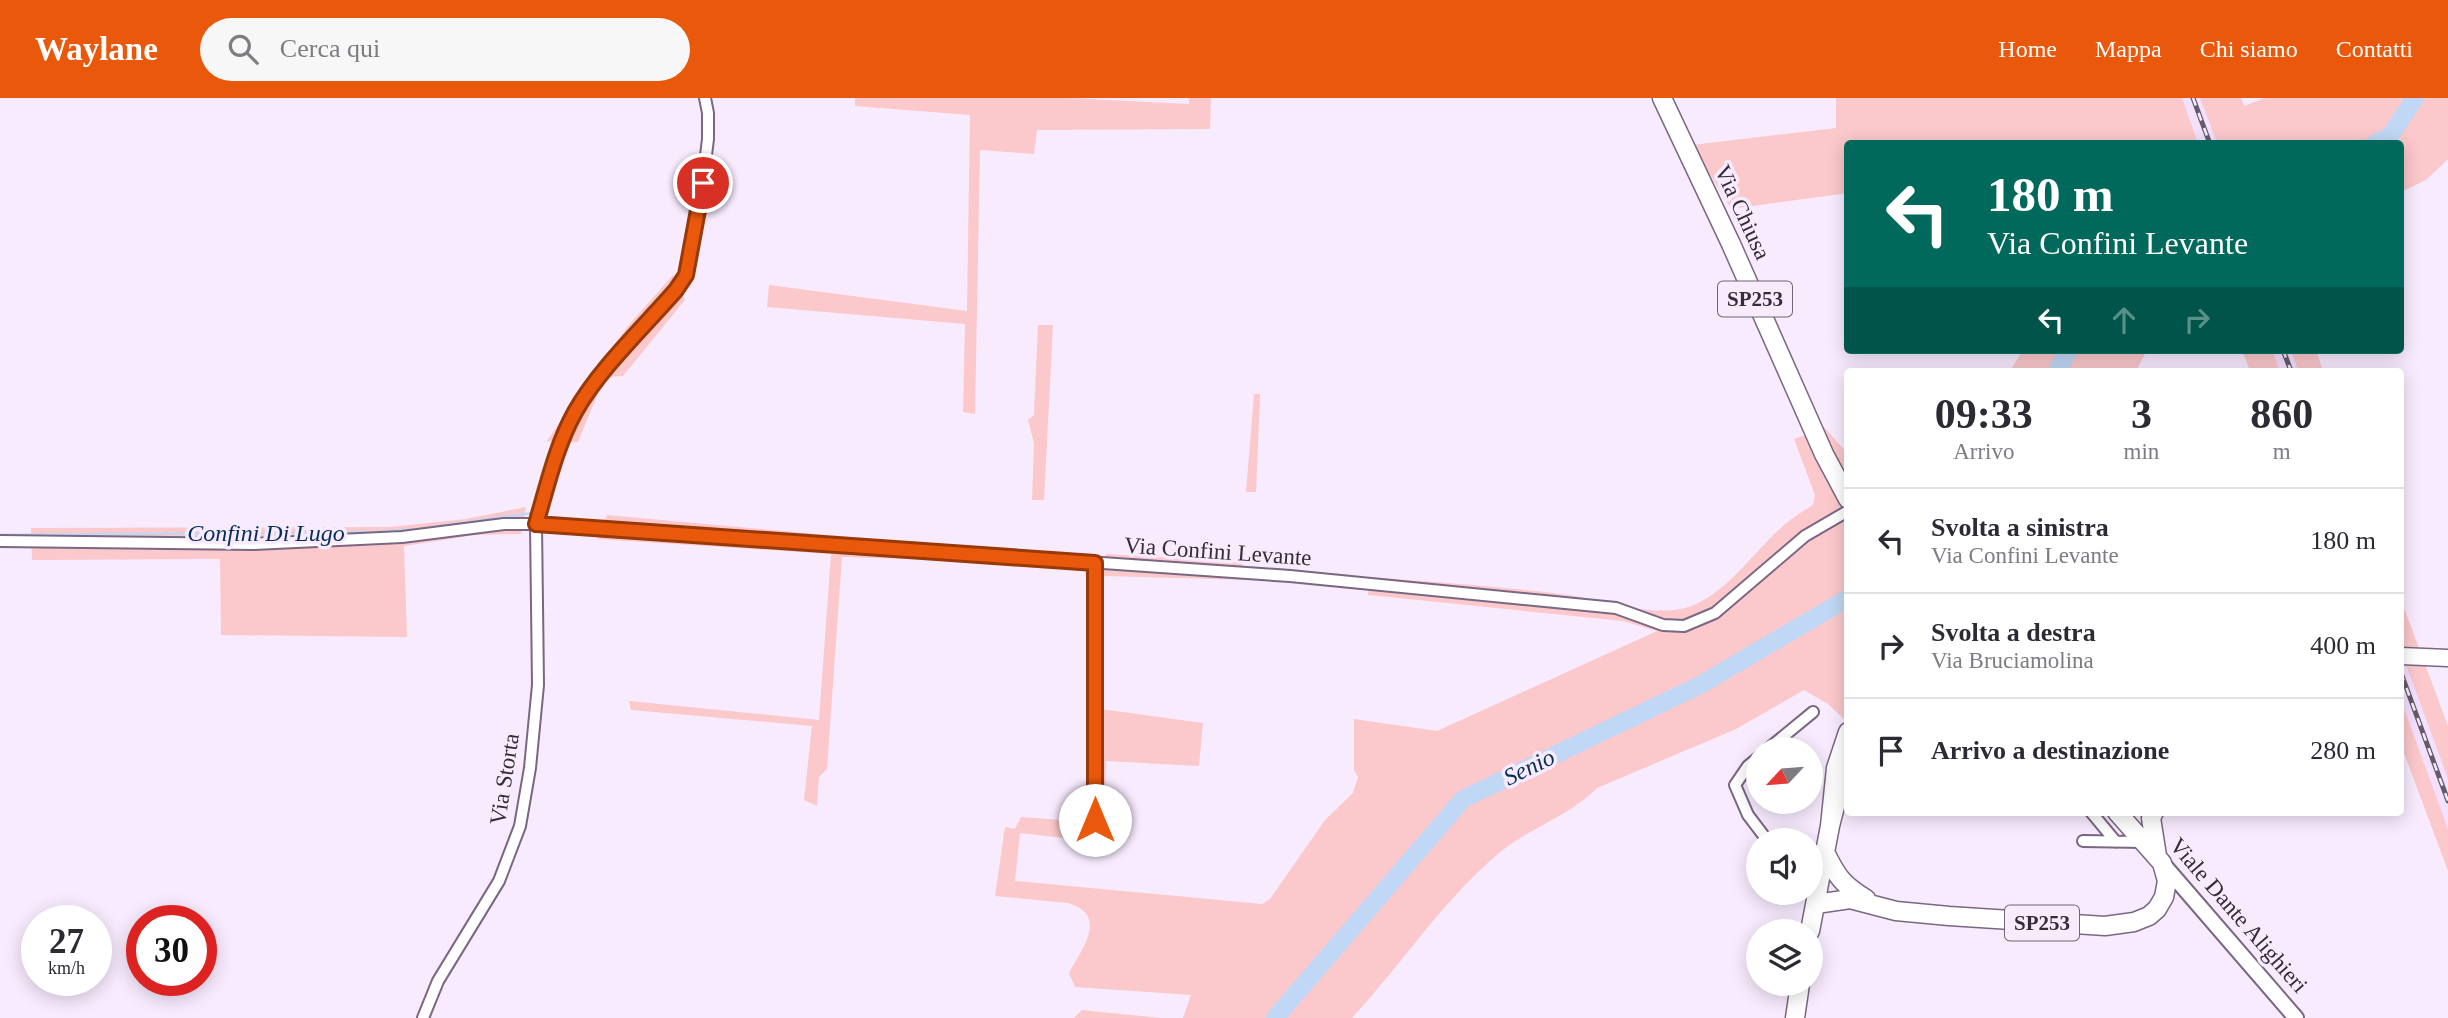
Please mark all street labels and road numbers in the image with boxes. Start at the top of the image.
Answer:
street label: Via Chiusa [1710,161,1775,263]
road number: SP253 [1718,282,1792,316]
street label: Via Confini Levante [1123,532,1312,571]
street label: Via Storta [485,731,524,827]
street label: Viale Dante Alighieri [2165,833,2313,998]
road number: SP253 [2005,906,2079,940]

